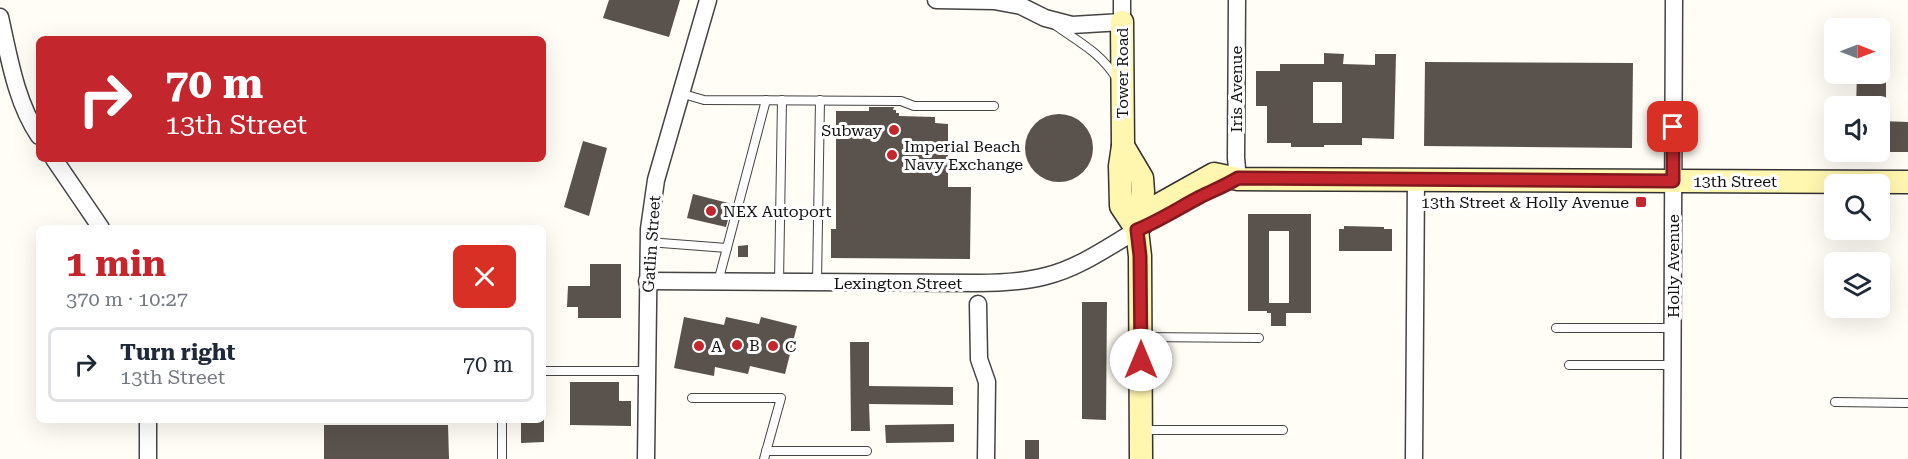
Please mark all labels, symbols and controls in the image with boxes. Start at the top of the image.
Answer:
north arrow [1824,18,1890,84]
map controls [1824,18,1890,318]
street label: Tower Road [1113,28,1132,118]
street label: Iris Avenue [1227,45,1246,132]
text: 70 m [165,59,263,108]
icon: right [66,60,144,138]
button: sound [1824,96,1890,162]
pin [1647,101,1698,152]
text: 13th Street [165,109,307,141]
icon: arrive [1656,110,1689,143]
place label: Subway [821,121,883,140]
marker: Subway [887,123,901,137]
place label: Imperial Beach Navy Exchange [904,137,1023,174]
marker: Imperial Beach Navy Exchange [885,148,899,162]
street label: 13th Street [1693,172,1777,191]
button: search [1824,174,1890,240]
place label: 13th Street & Holly Avenue [1421,193,1629,212]
street label: Gatlin Street [639,195,664,293]
marker: 13th Street & Holly Avenue [1634,195,1648,209]
place label: NEX Autoport [723,202,832,221]
marker: NEX Autoport [704,204,718,218]
street label: Holly Avenue [1664,214,1683,318]
text: 1 min [66,243,166,285]
button: close [453,245,516,308]
button: layers [1824,252,1890,318]
street label: Lexington Street [834,274,962,293]
text: 370 m · 10:27 [66,287,188,311]
position arrow [1109,328,1173,392]
place label: B [749,336,760,355]
place label: A [711,337,723,356]
place label: C [785,337,796,356]
marker: B [730,338,744,352]
marker: A [692,339,706,353]
marker: C [766,339,780,353]
text: Turn right [120,340,235,365]
icon: right [69,348,102,381]
text: 70 m [463,352,513,377]
text: 13th Street [120,365,225,389]

